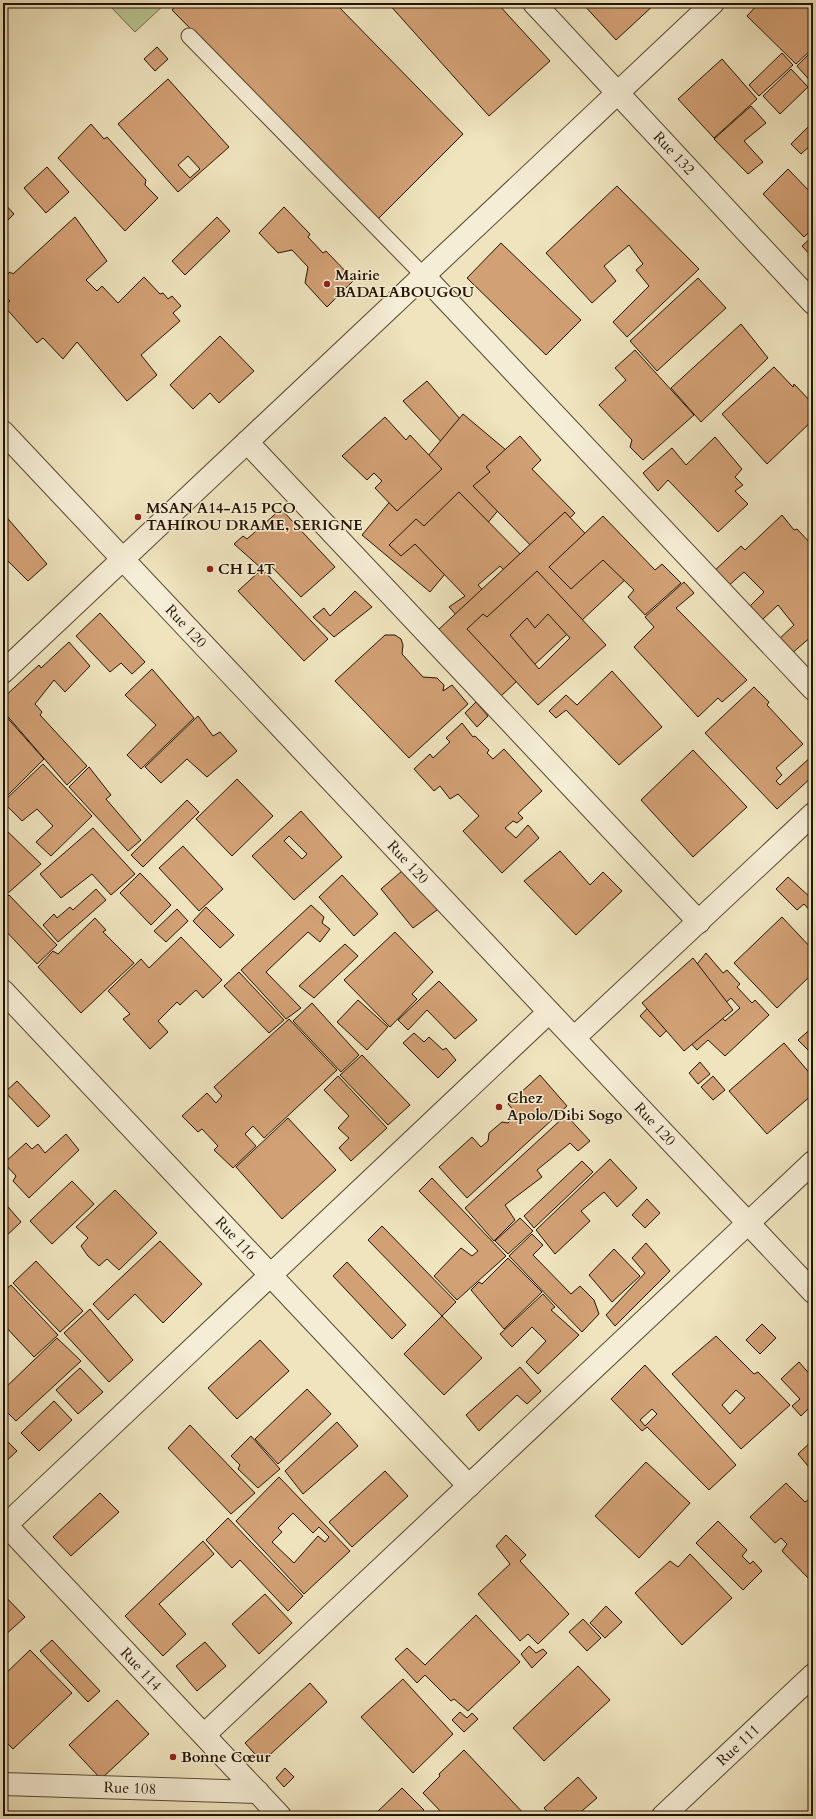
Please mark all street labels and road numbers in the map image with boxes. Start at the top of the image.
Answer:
street label: Rue 132 [649,127,699,179]
street label: Rue 120 [161,600,211,652]
street label: Rue 120 [383,836,433,888]
street label: Rue 120 [630,1098,680,1150]
street label: Rue 116 [211,1212,261,1264]
street label: Rue 114 [116,1643,166,1695]
street label: Rue 111 [712,1720,764,1770]
street label: Rue 108 [103,1777,157,1799]

